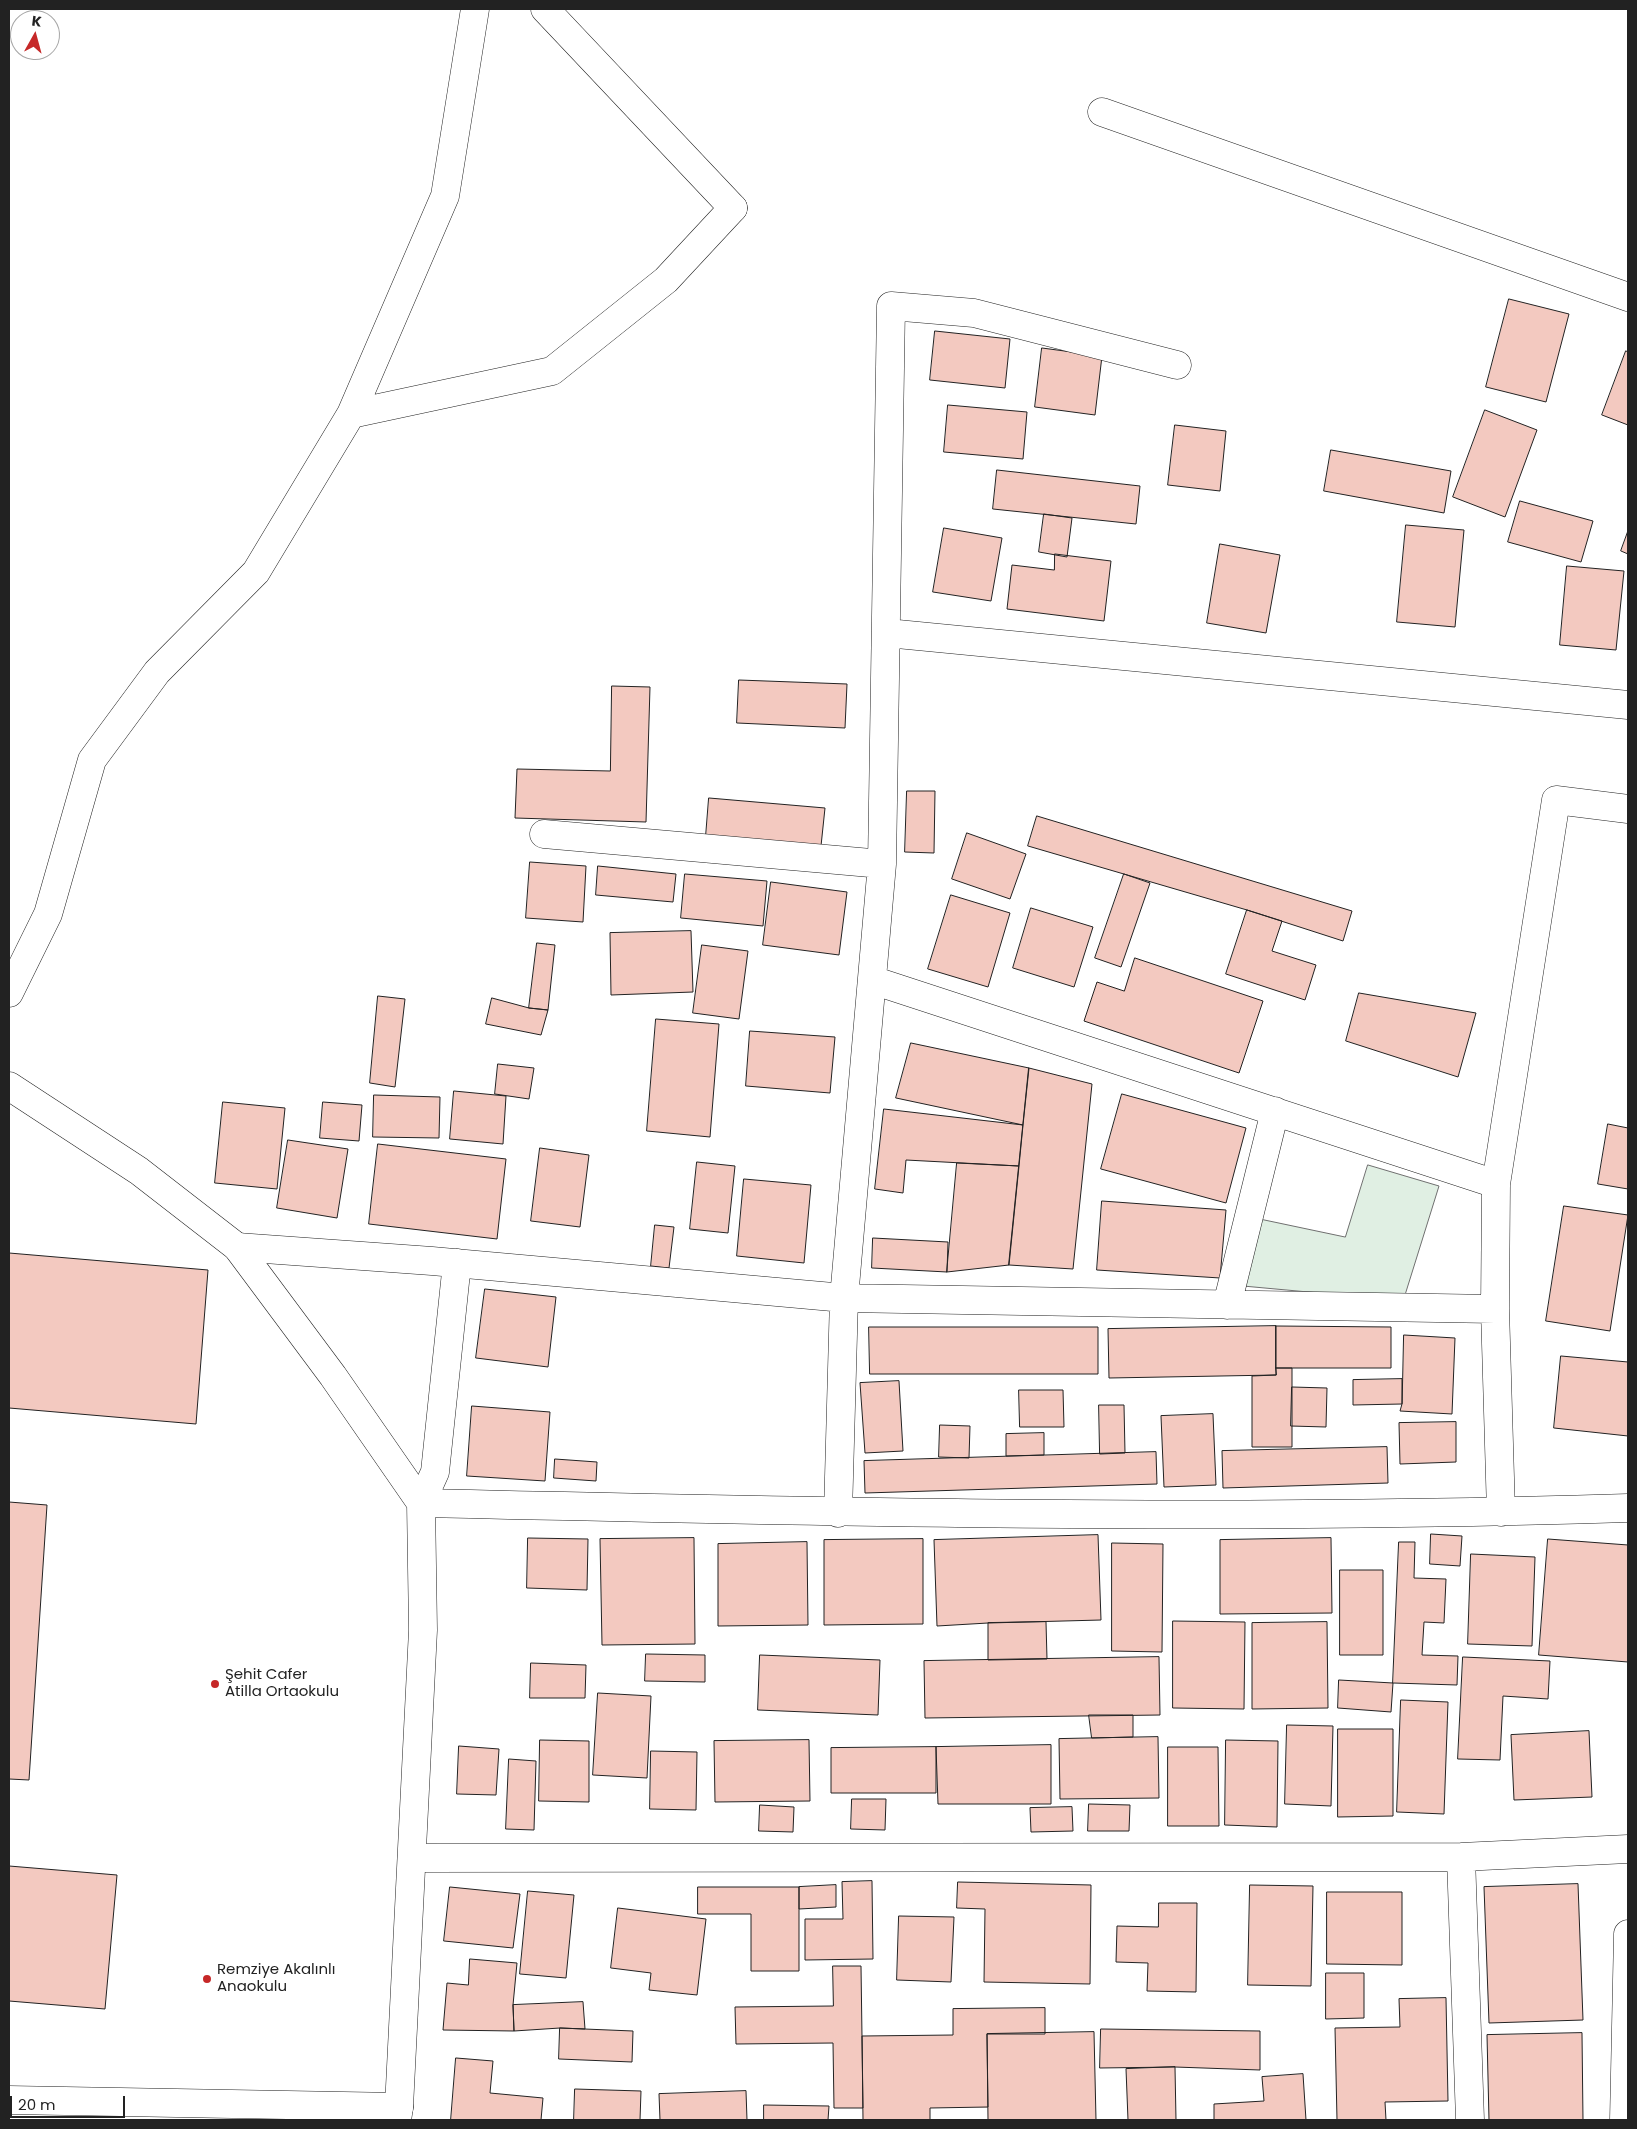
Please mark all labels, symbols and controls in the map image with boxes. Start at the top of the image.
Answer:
north arrow [10,10,60,60]
text: K [31,11,43,32]
place label: Şehit Cafer Atilla Ortaokulu [225,1666,339,1701]
marker: Şehit Cafer Atilla Ortaokulu [209,1678,221,1690]
place label: Remziye Akalınlı Anaokulu [217,1961,335,1996]
marker: Remziye Akalınlı Anaokulu [201,1973,213,1985]
scale bar [12,2086,128,2118]
text: 20 m [18,2094,56,2115]

